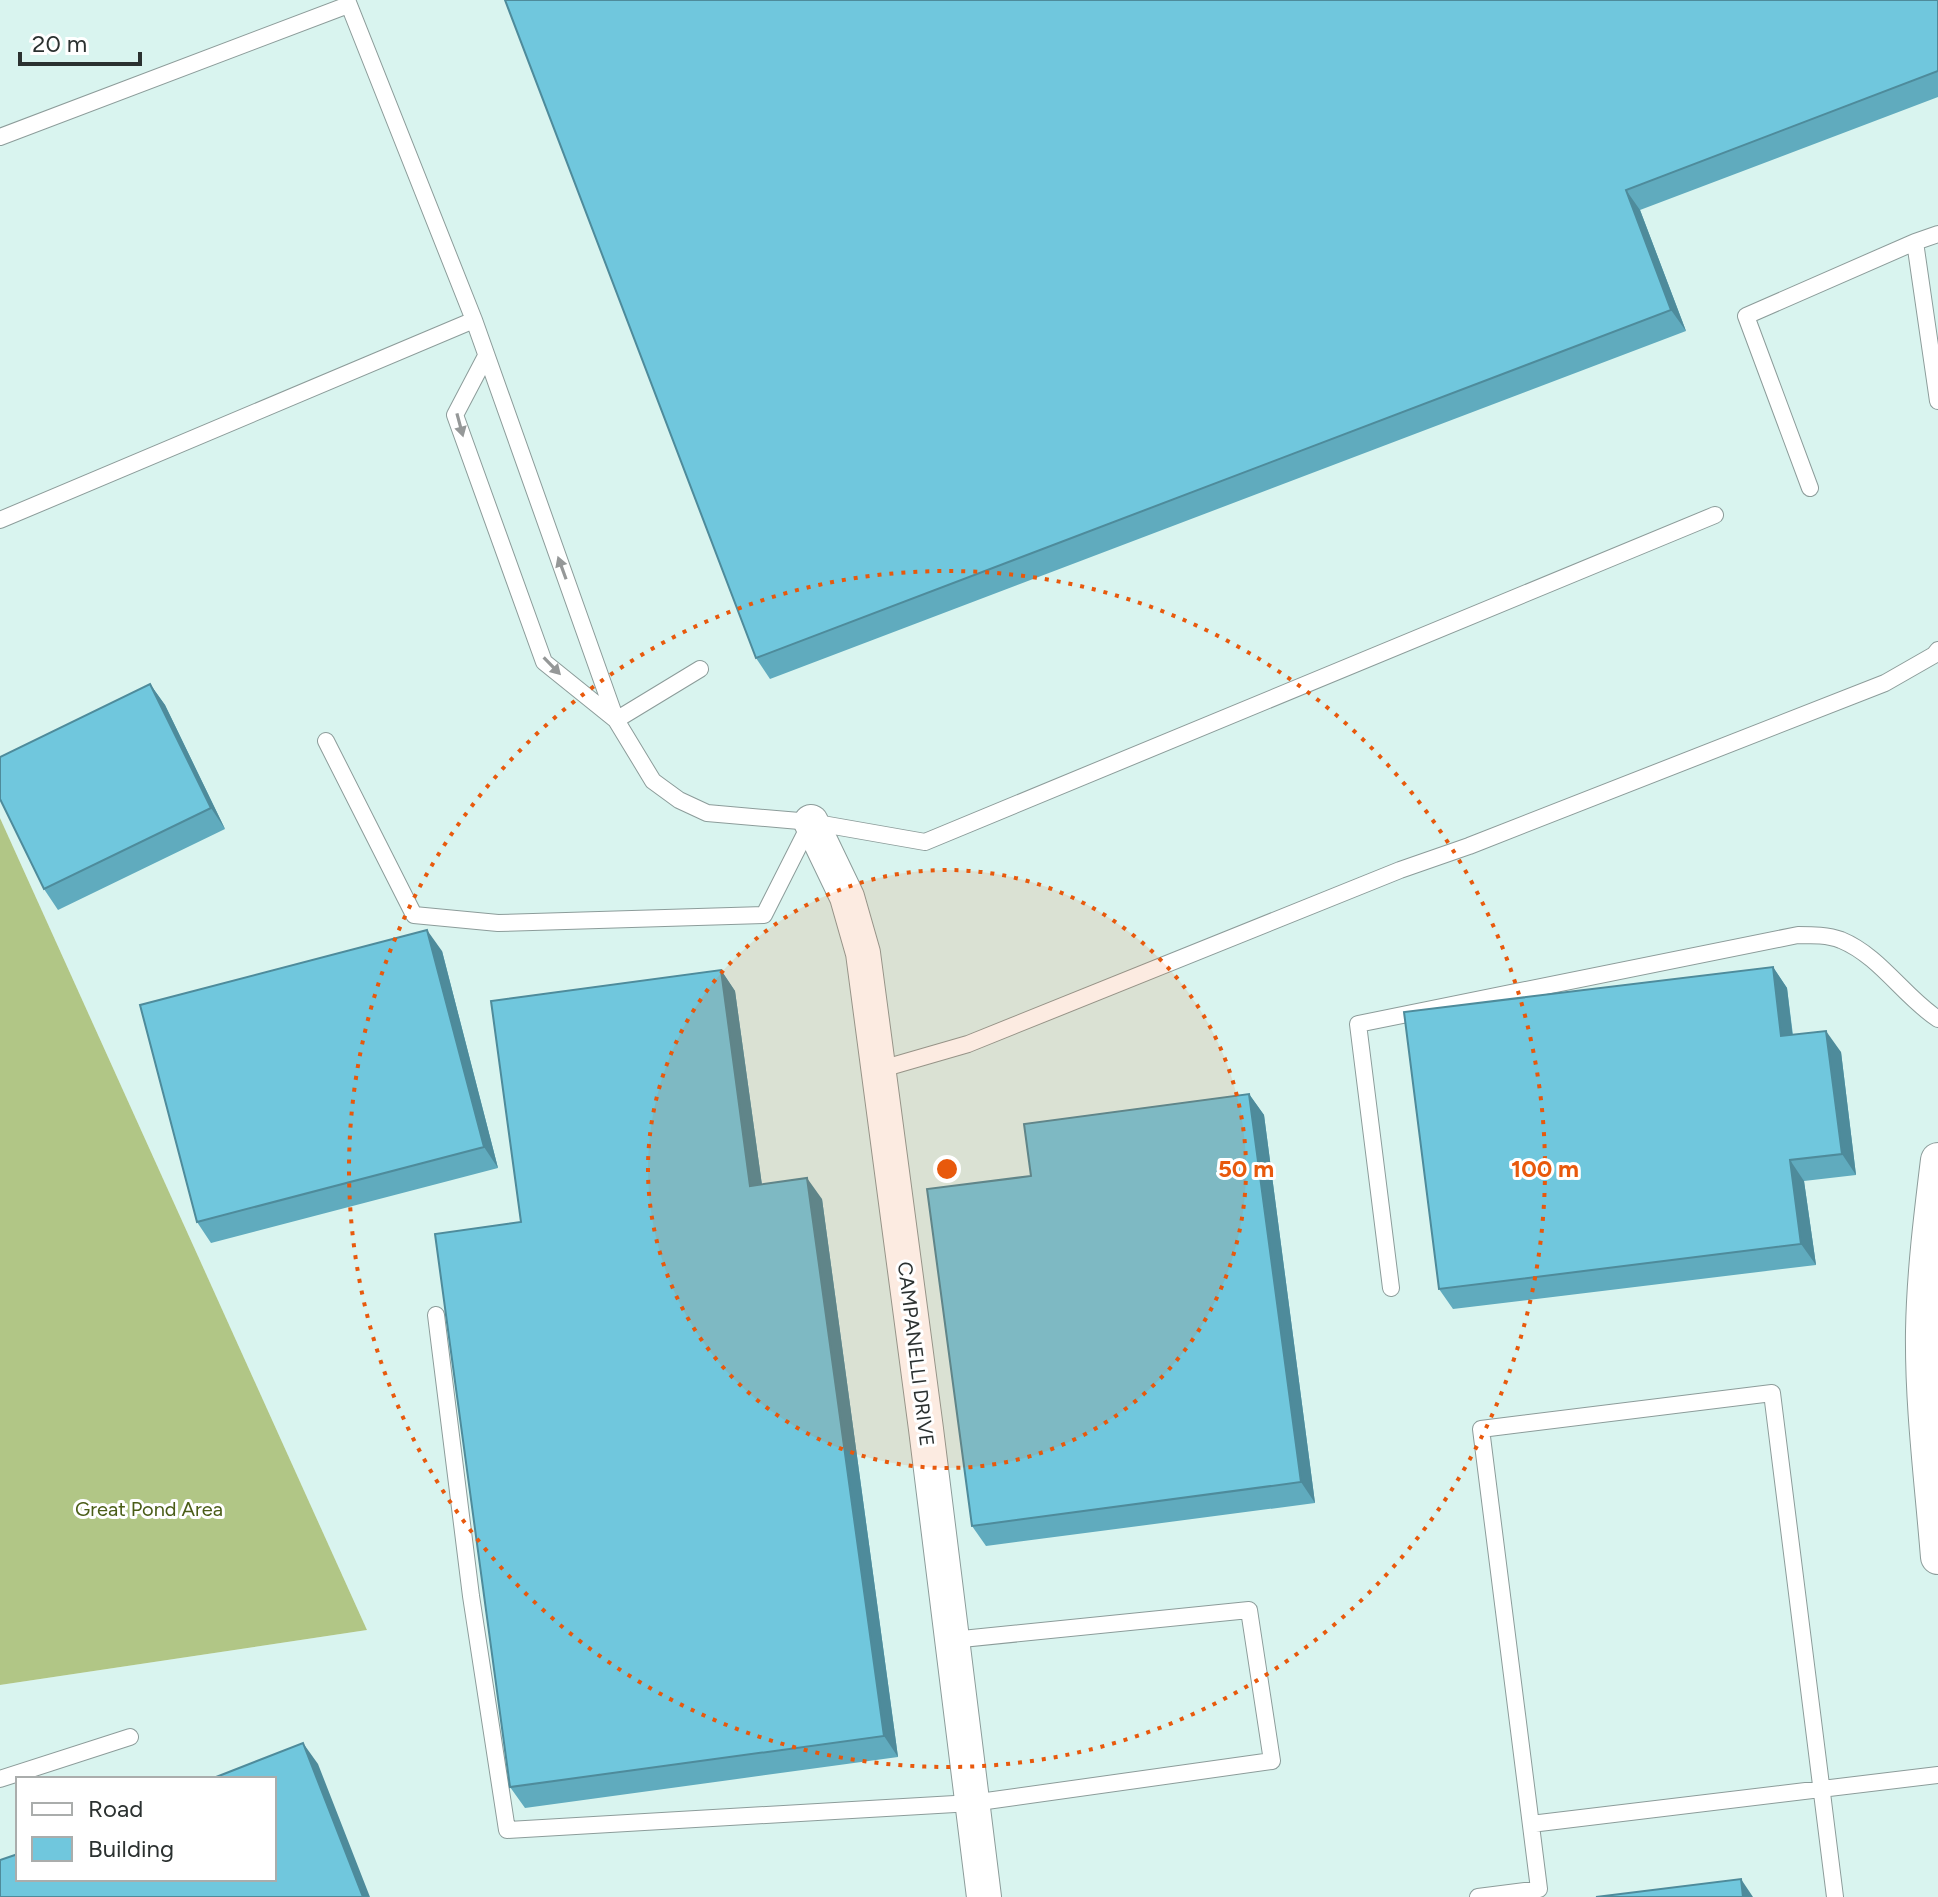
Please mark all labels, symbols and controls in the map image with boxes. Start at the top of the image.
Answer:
scale bar [20,16,140,66]
text: 20 m [32,29,87,58]
one-way arrow [454,413,466,438]
one-way arrow [555,556,568,580]
one-way arrow [542,656,560,675]
text: 50 m [1218,1154,1274,1183]
text: 100 m [1511,1154,1579,1183]
centre of rings [933,1155,961,1183]
street label: CAMPANELLI DRIVE [893,1260,939,1448]
park label: Great Pond Area [75,1497,223,1521]
legend [16,1777,276,1881]
text: Road [88,1794,143,1823]
text: Building [88,1834,174,1863]

